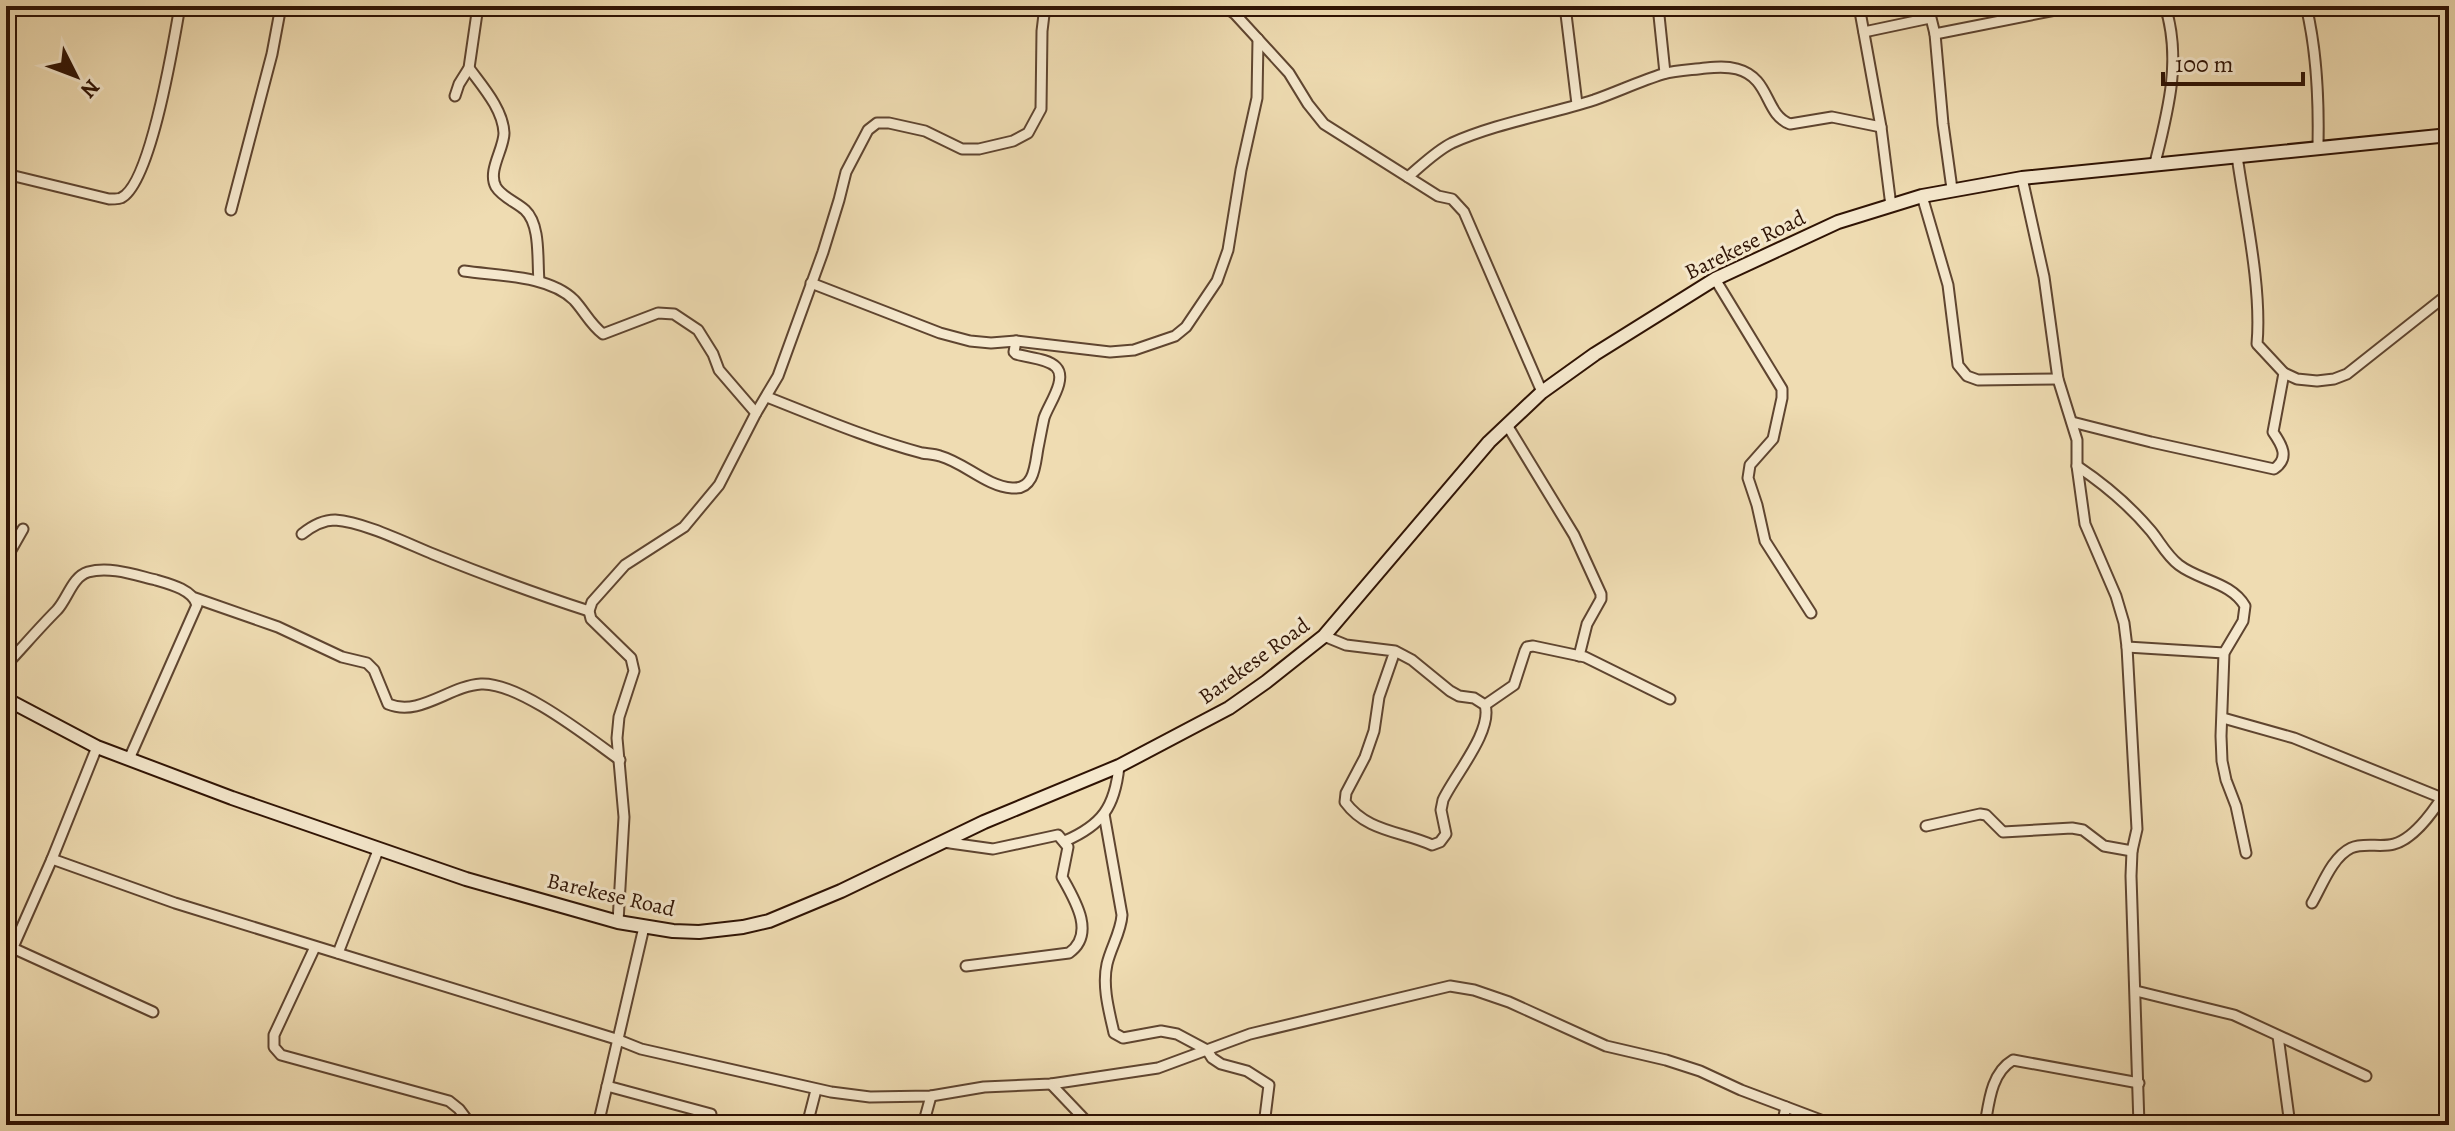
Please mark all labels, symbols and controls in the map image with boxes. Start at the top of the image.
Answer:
north arrow [36,36,116,116]
scale bar [2163,36,2303,86]
text: 100 m [2175,48,2234,80]
text: N [74,73,107,105]
street label: Barekese Road [1680,203,1810,287]
street label: Barekese Road [1192,610,1316,712]
street label: Barekese Road [544,866,678,924]

